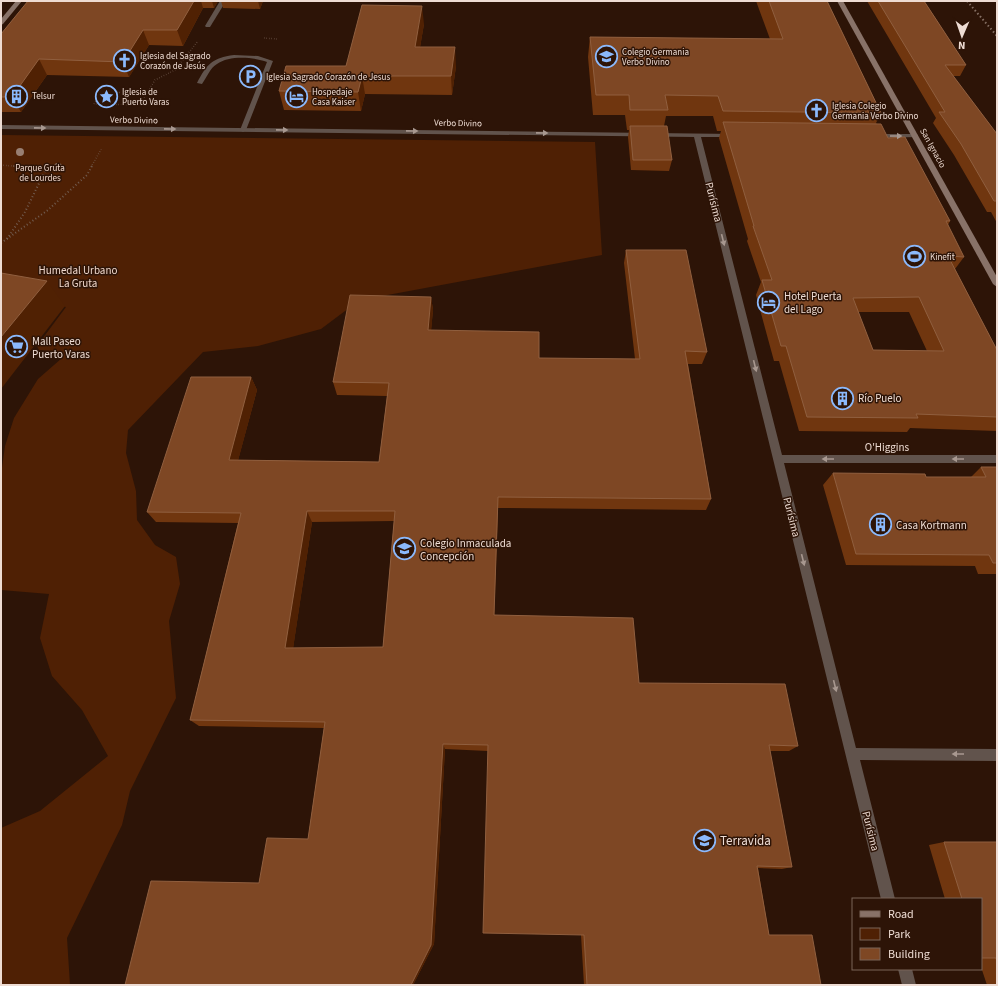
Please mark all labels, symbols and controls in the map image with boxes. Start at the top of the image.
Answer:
north arrow [942,16,982,56]
text: N [958,38,966,53]
school or university icon: Colegio Germania Verbo Divino [593,44,619,70]
place label: Colegio Germania Verbo Divino [622,46,689,69]
church icon: Iglesia del Sagrado Corazón de Jesús [112,48,138,74]
place label: Iglesia del Sagrado Corazón de Jesús [140,50,211,73]
parking icon: Iglesia Sagrado Corazón de Jesus [237,64,263,90]
place label: Iglesia Sagrado Corazón de Jesus [266,71,390,84]
building icon: Telsur [4,83,30,109]
place icon: Iglesia de Puerto Varas [94,84,120,110]
hotel icon: Hospedaje Casa Kaiser [283,84,309,110]
place label: Iglesia de Puerto Varas [122,86,170,109]
place label: Hospedaje Casa Kaiser [312,86,356,109]
place label: Telsur [32,90,56,103]
church icon: Iglesia Colegio Germania Verbo Divino [804,98,830,124]
place label: Iglesia Colegio Germania Verbo Divino [832,100,918,123]
street label: Verbo Divino [110,114,158,127]
street label: Verbo Divino [434,117,482,130]
one-way arrow [34,125,47,131]
one-way arrow [164,126,177,132]
street label: San Ignacio [916,126,949,171]
one-way arrow [276,127,289,133]
one-way arrow [406,128,418,135]
one-way arrow [536,130,549,136]
one-way arrow [890,133,903,139]
park label: Parque Gruta de Lourdes [15,162,65,185]
street label: Purísima [701,181,726,224]
one-way arrow [720,234,726,246]
sports icon: Kinefit [901,244,927,270]
place label: Kinefit [930,251,955,264]
park label: Humedal Urbano La Gruta [39,263,117,291]
hotel icon: Hotel Puerta del Lago [755,289,781,315]
place label: Hotel Puerta del Lago [784,289,841,317]
supermarket icon: Mall Paseo Puerto Varas [4,334,30,360]
place label: Mall Paseo Puerto Varas [32,334,90,362]
one-way arrow [752,360,758,372]
building icon: Río Puelo [829,385,855,411]
place label: Río Puelo [858,391,902,406]
street label: O'Higgins [865,440,910,455]
one-way arrow [821,456,834,462]
one-way arrow [951,456,964,462]
street label: Purísima [779,496,804,539]
building icon: Casa Kortmann [868,512,894,538]
place label: Casa Kortmann [896,518,967,533]
school or university icon: Colegio Inmaculada Concepción [392,536,418,562]
place label: Colegio Inmaculada Concepción [420,536,511,564]
one-way arrow [800,554,806,566]
one-way arrow [832,680,838,692]
one-way arrow [951,751,964,757]
street label: Purísima [858,810,883,853]
school or university icon: Terravida [691,827,717,853]
place label: Terravida [720,832,771,850]
legend [852,898,982,970]
text: Road [888,906,914,923]
text: Park [888,926,910,943]
text: Building [888,946,930,963]

